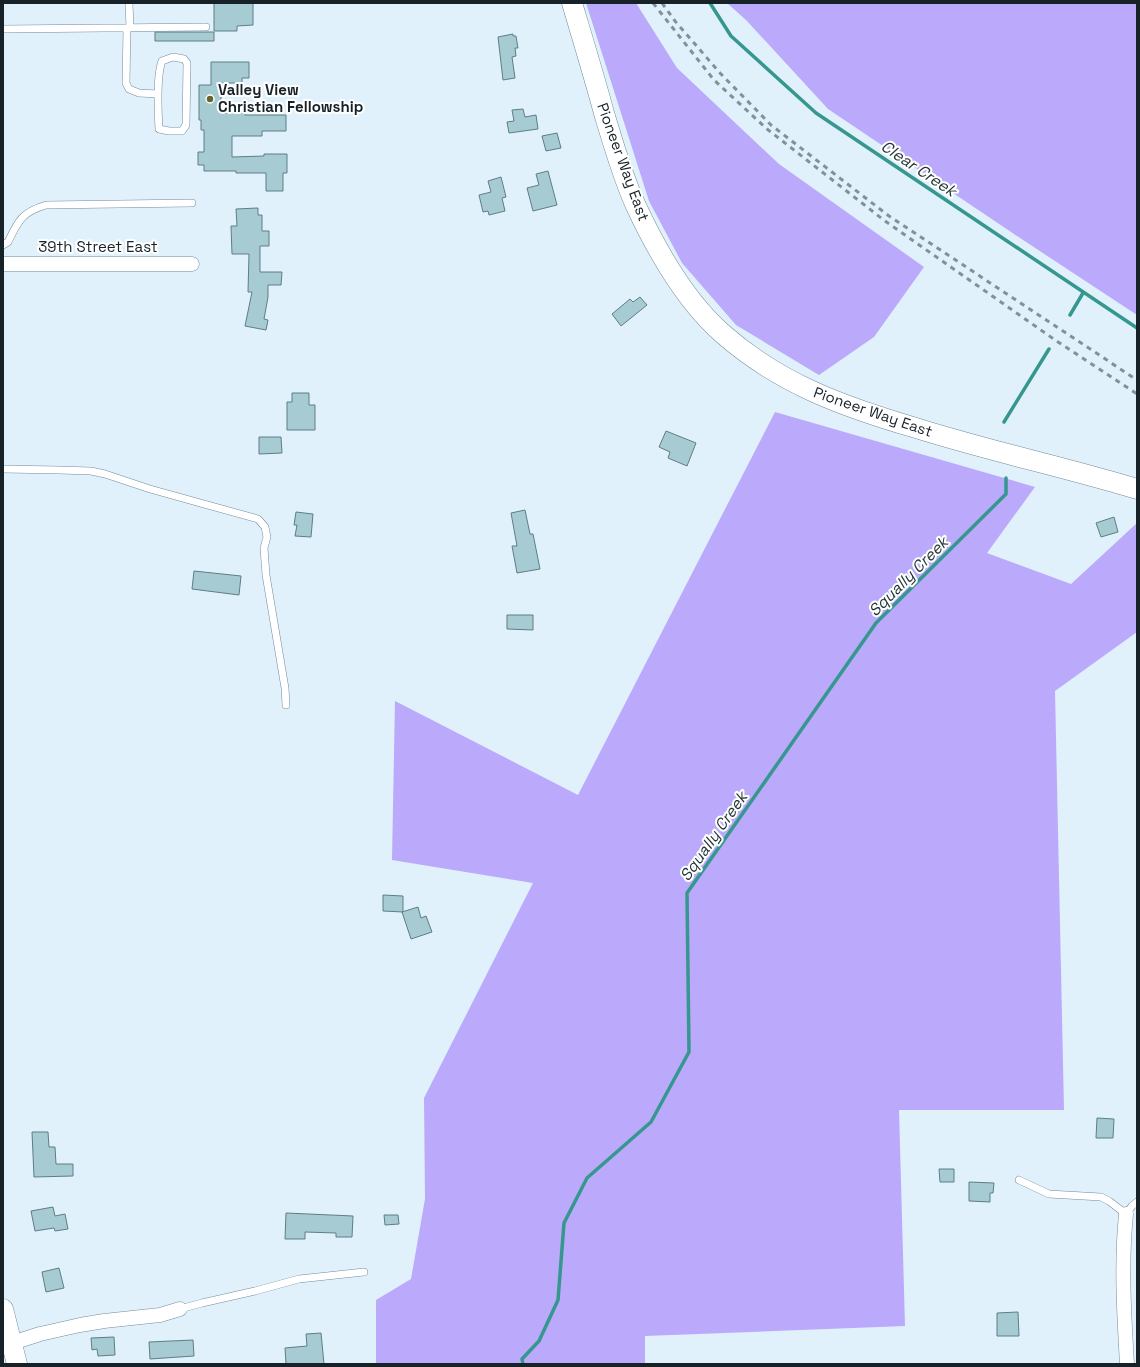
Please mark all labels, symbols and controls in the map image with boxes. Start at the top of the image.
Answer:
place label: Valley View Christian Fellowship [218,80,363,116]
marker: Valley View Christian Fellowship [205,94,215,104]
street label: Pioneer Way East [593,100,654,224]
water label: Clear Creek [877,136,962,203]
street label: 39th Street East [38,237,158,256]
street label: Pioneer Way East [811,382,935,441]
water label: Squally Creek [864,530,954,621]
water label: Squally Creek [675,786,753,885]

